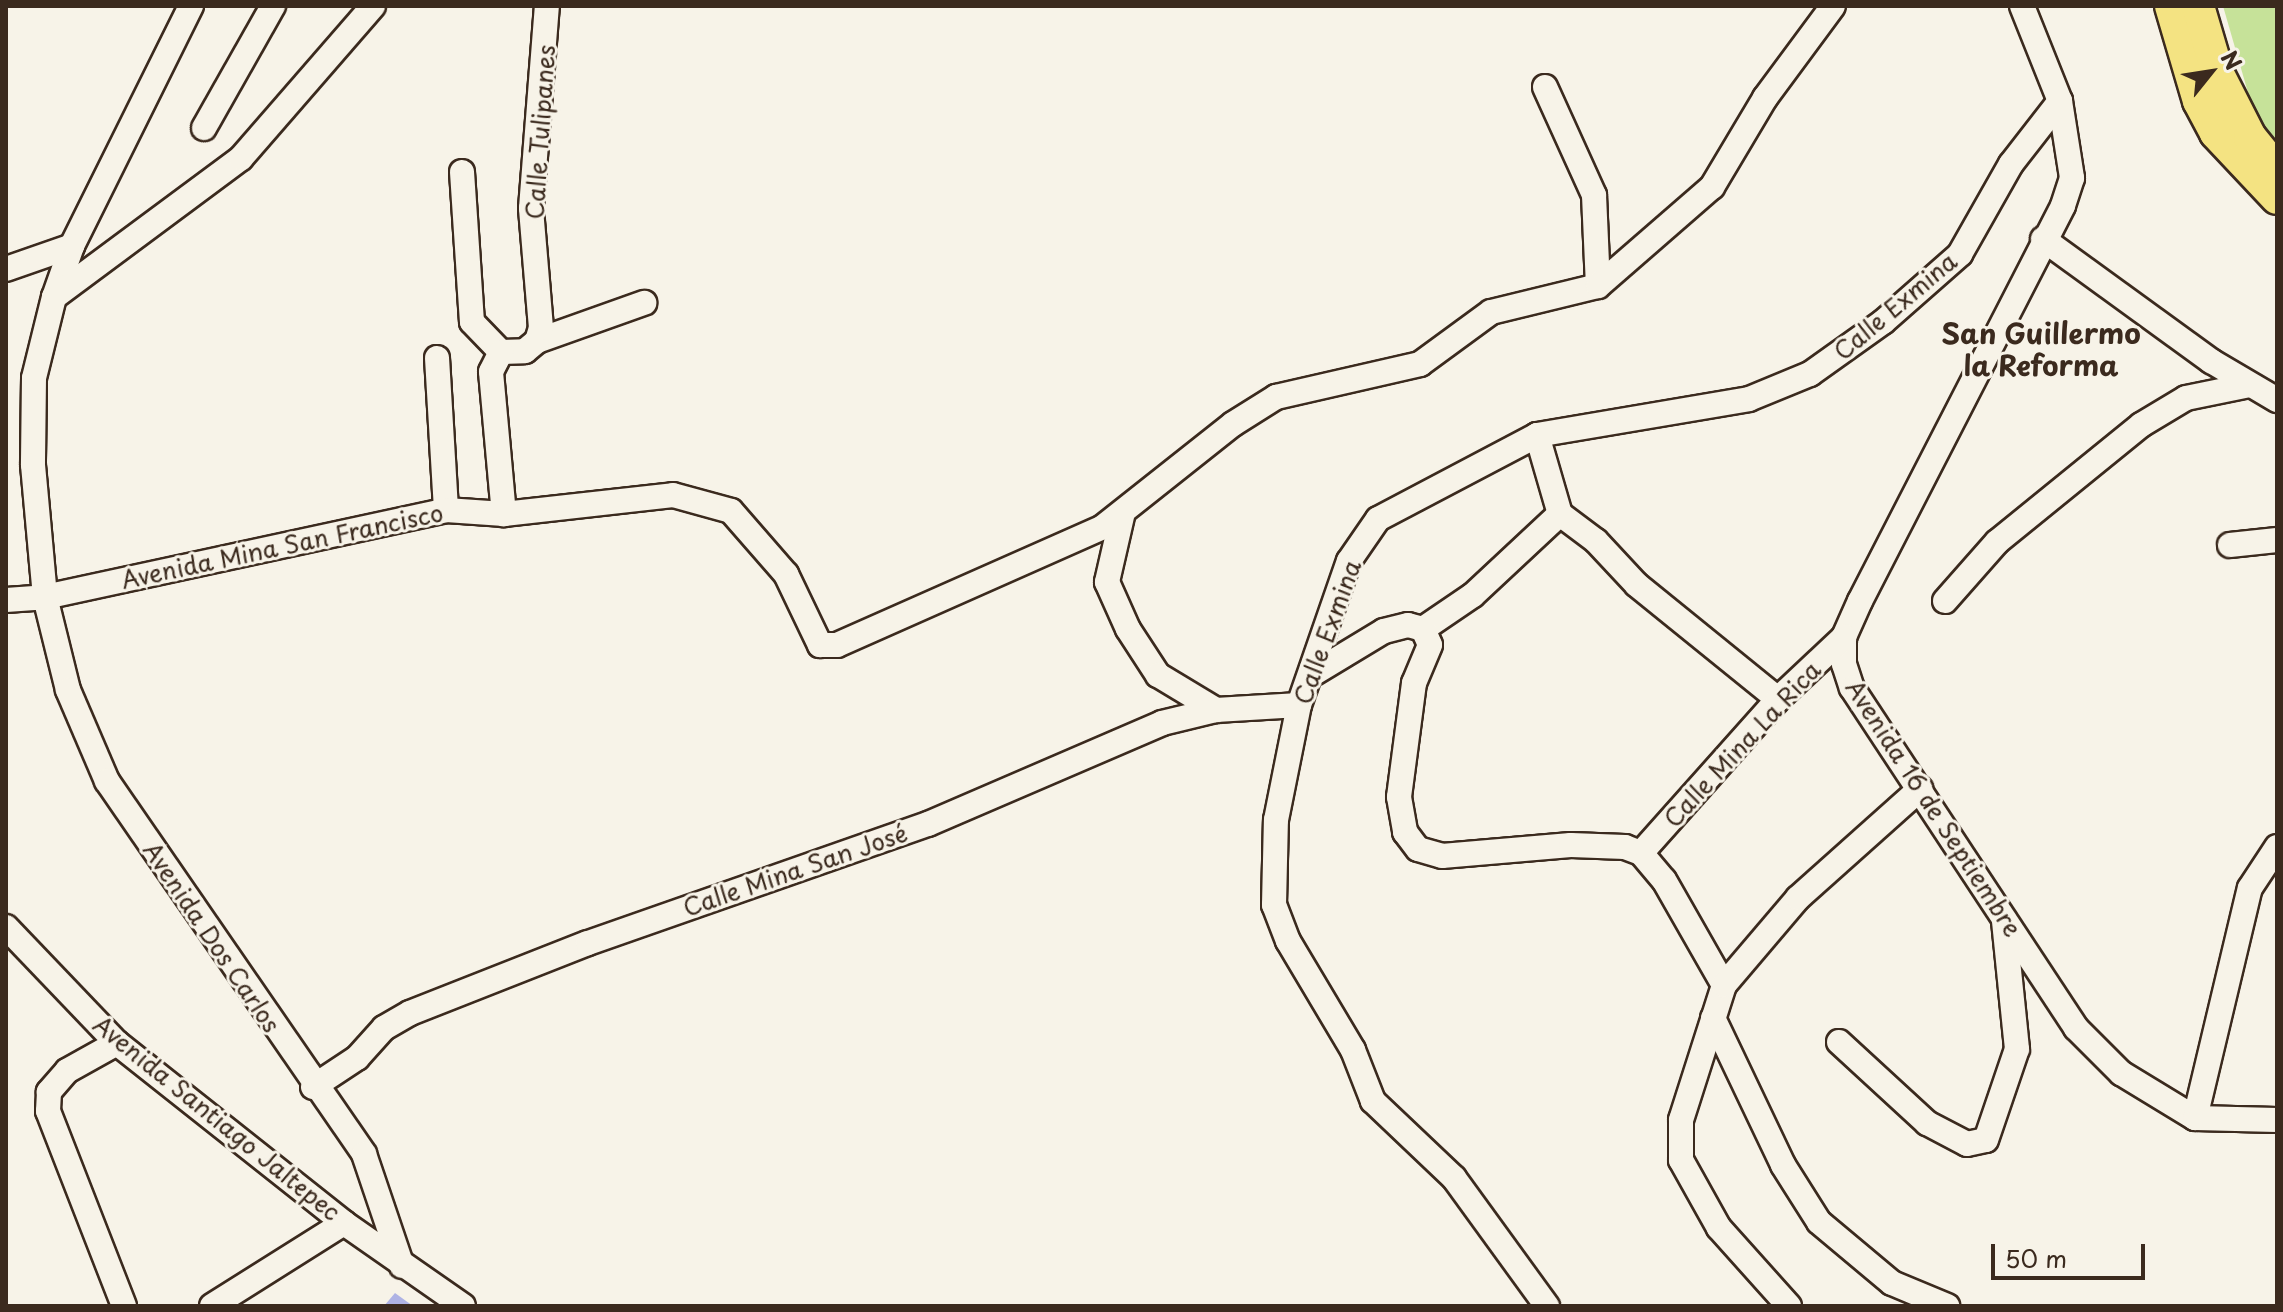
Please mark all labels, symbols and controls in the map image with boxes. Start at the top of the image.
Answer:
north arrow [2171,32,2251,112]
street label: Calle Tulipanes [519,43,561,221]
text: N [2214,44,2251,76]
street label: Calle Exmina [1827,246,1963,366]
district label: San Guillermo la Reforma [1942,316,2140,382]
street label: Avenida Mina San Francisco [119,498,445,594]
street label: Calle Exmina [1287,556,1367,708]
street label: Calle Mina La Rica [1657,654,1827,834]
street label: Avenida 16 de Septiembre [1840,674,2028,942]
street label: Calle Mina San José [679,818,911,922]
street label: Avenida Dos Carlos [137,836,287,1038]
street label: Avenida Santiago Jaltepec [88,1010,346,1226]
scale bar [1995,1228,2149,1278]
text: 50 m [2005,1240,2067,1276]

